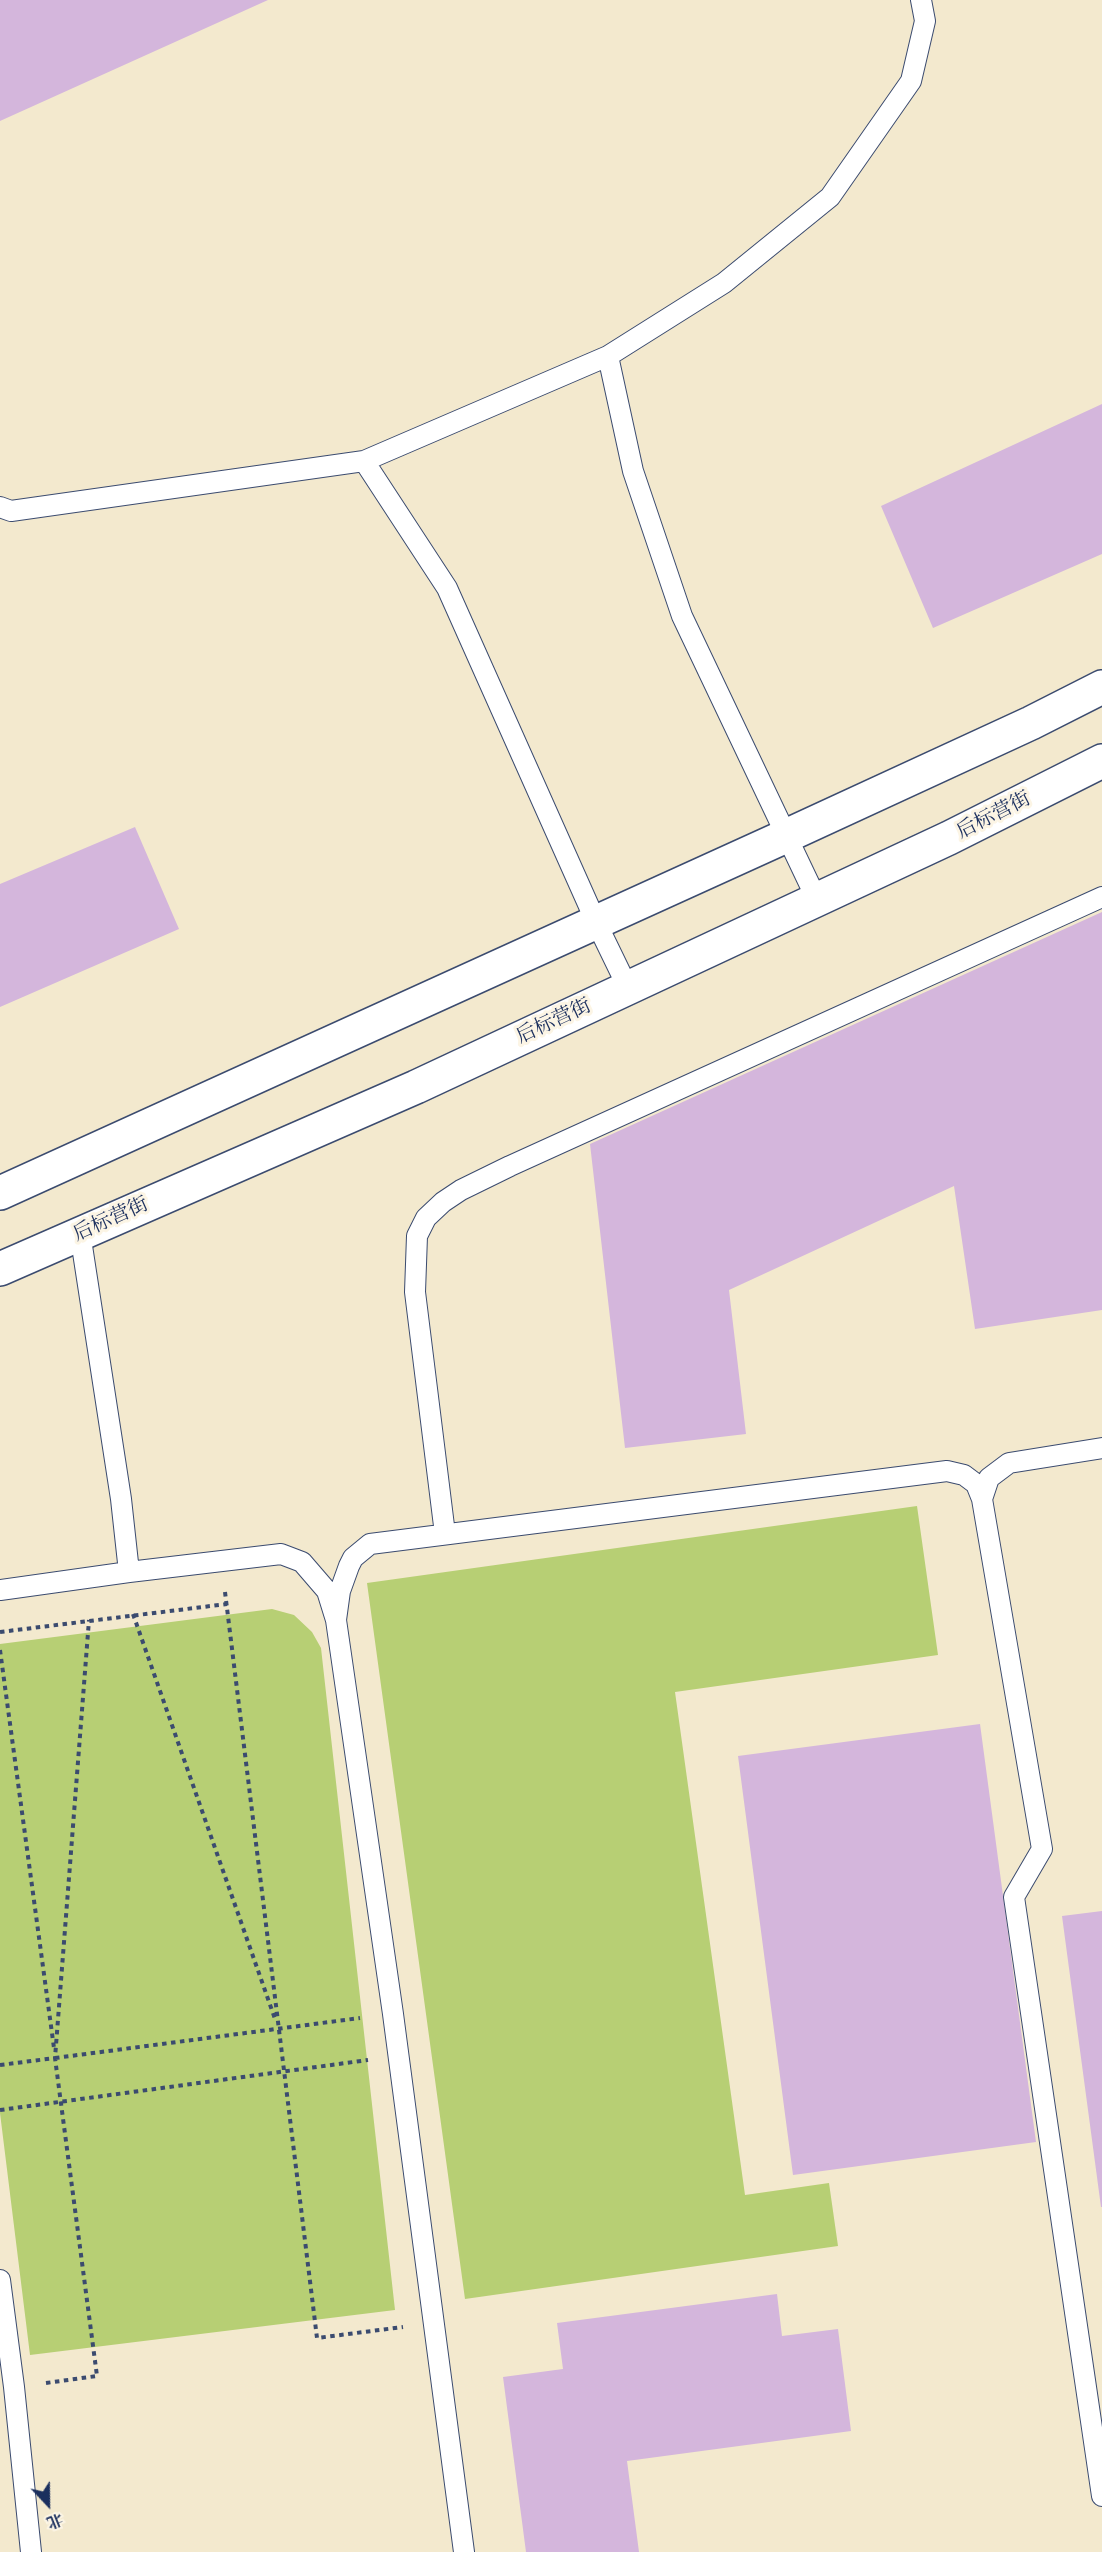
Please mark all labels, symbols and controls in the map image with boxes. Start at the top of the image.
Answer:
street label: 后标营街 [953,787,1035,845]
street label: 后标营街 [513,994,595,1050]
street label: 后标营街 [70,1193,152,1247]
north arrow [18,2474,78,2534]
text: 北 [44,2508,66,2533]

